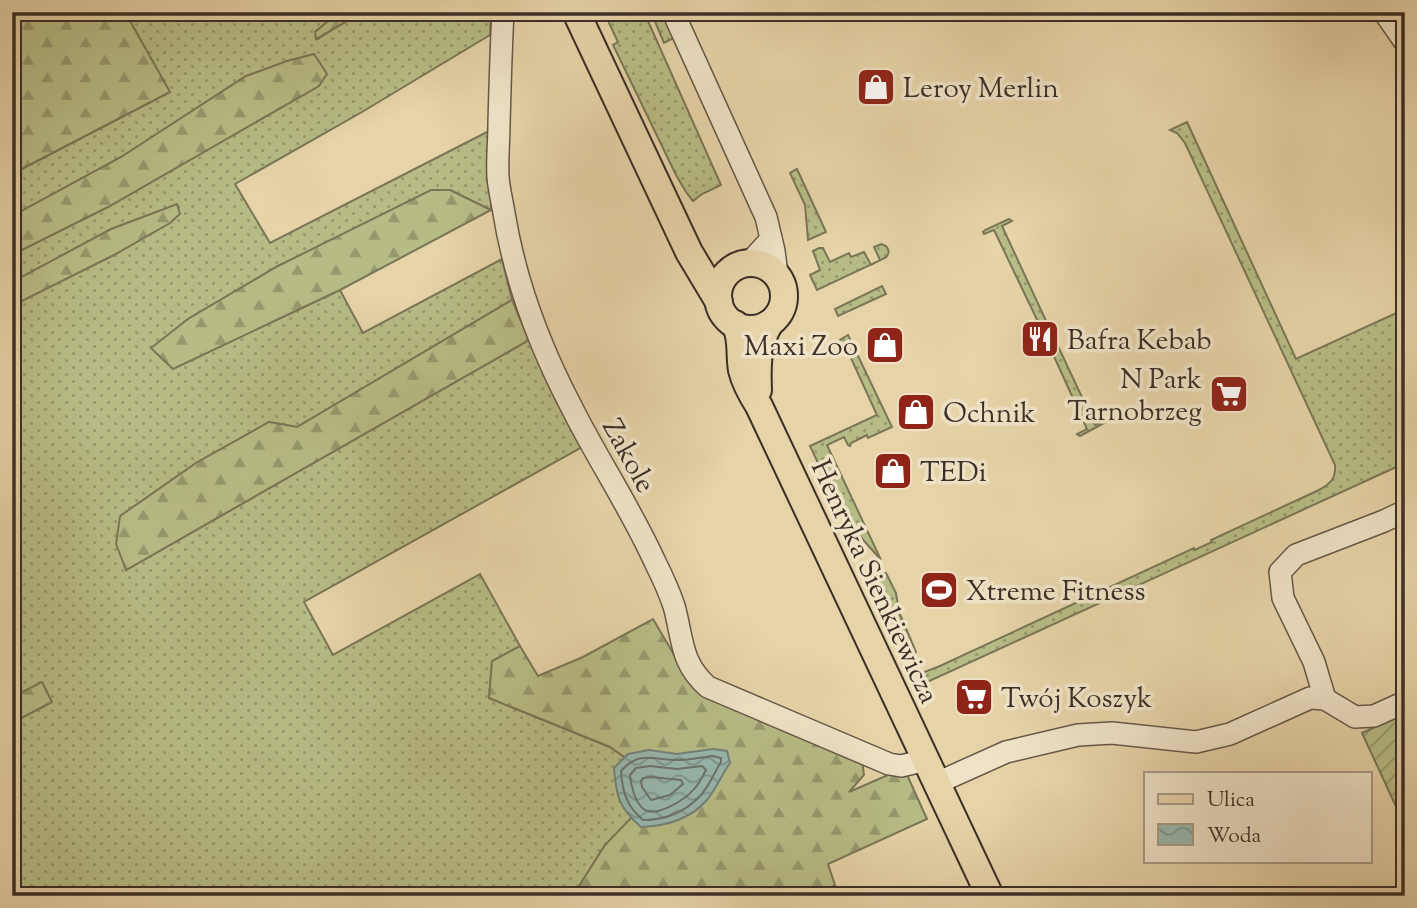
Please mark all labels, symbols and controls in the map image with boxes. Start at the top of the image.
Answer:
shop icon: Leroy Merlin [855,66,897,108]
place label: Leroy Merlin [903,70,1059,110]
restaurant icon: Bafra Kebab [1019,318,1061,360]
place label: Bafra Kebab [1067,322,1212,362]
shop icon: Maxi Zoo [864,324,906,366]
place label: Maxi Zoo [744,328,858,368]
place label: N Park Tarnobrzeg [1067,361,1202,433]
supermarket icon: N Park Tarnobrzeg [1208,373,1250,415]
shop icon: Ochnik [895,391,937,433]
place label: Ochnik [943,395,1036,435]
street label: Zakole [591,412,664,501]
shop icon: TEDi [872,450,914,492]
street label: Henryka Sienkiewicza [799,454,947,711]
place label: TEDi [920,454,987,494]
sports icon: Xtreme Fitness [918,569,960,611]
place label: Xtreme Fitness [966,573,1146,613]
supermarket icon: Twój Koszyk [953,676,995,718]
place label: Twój Koszyk [1001,680,1152,720]
legend [1144,772,1372,862]
text: Ulica [1207,786,1255,816]
text: Woda [1207,822,1262,852]

